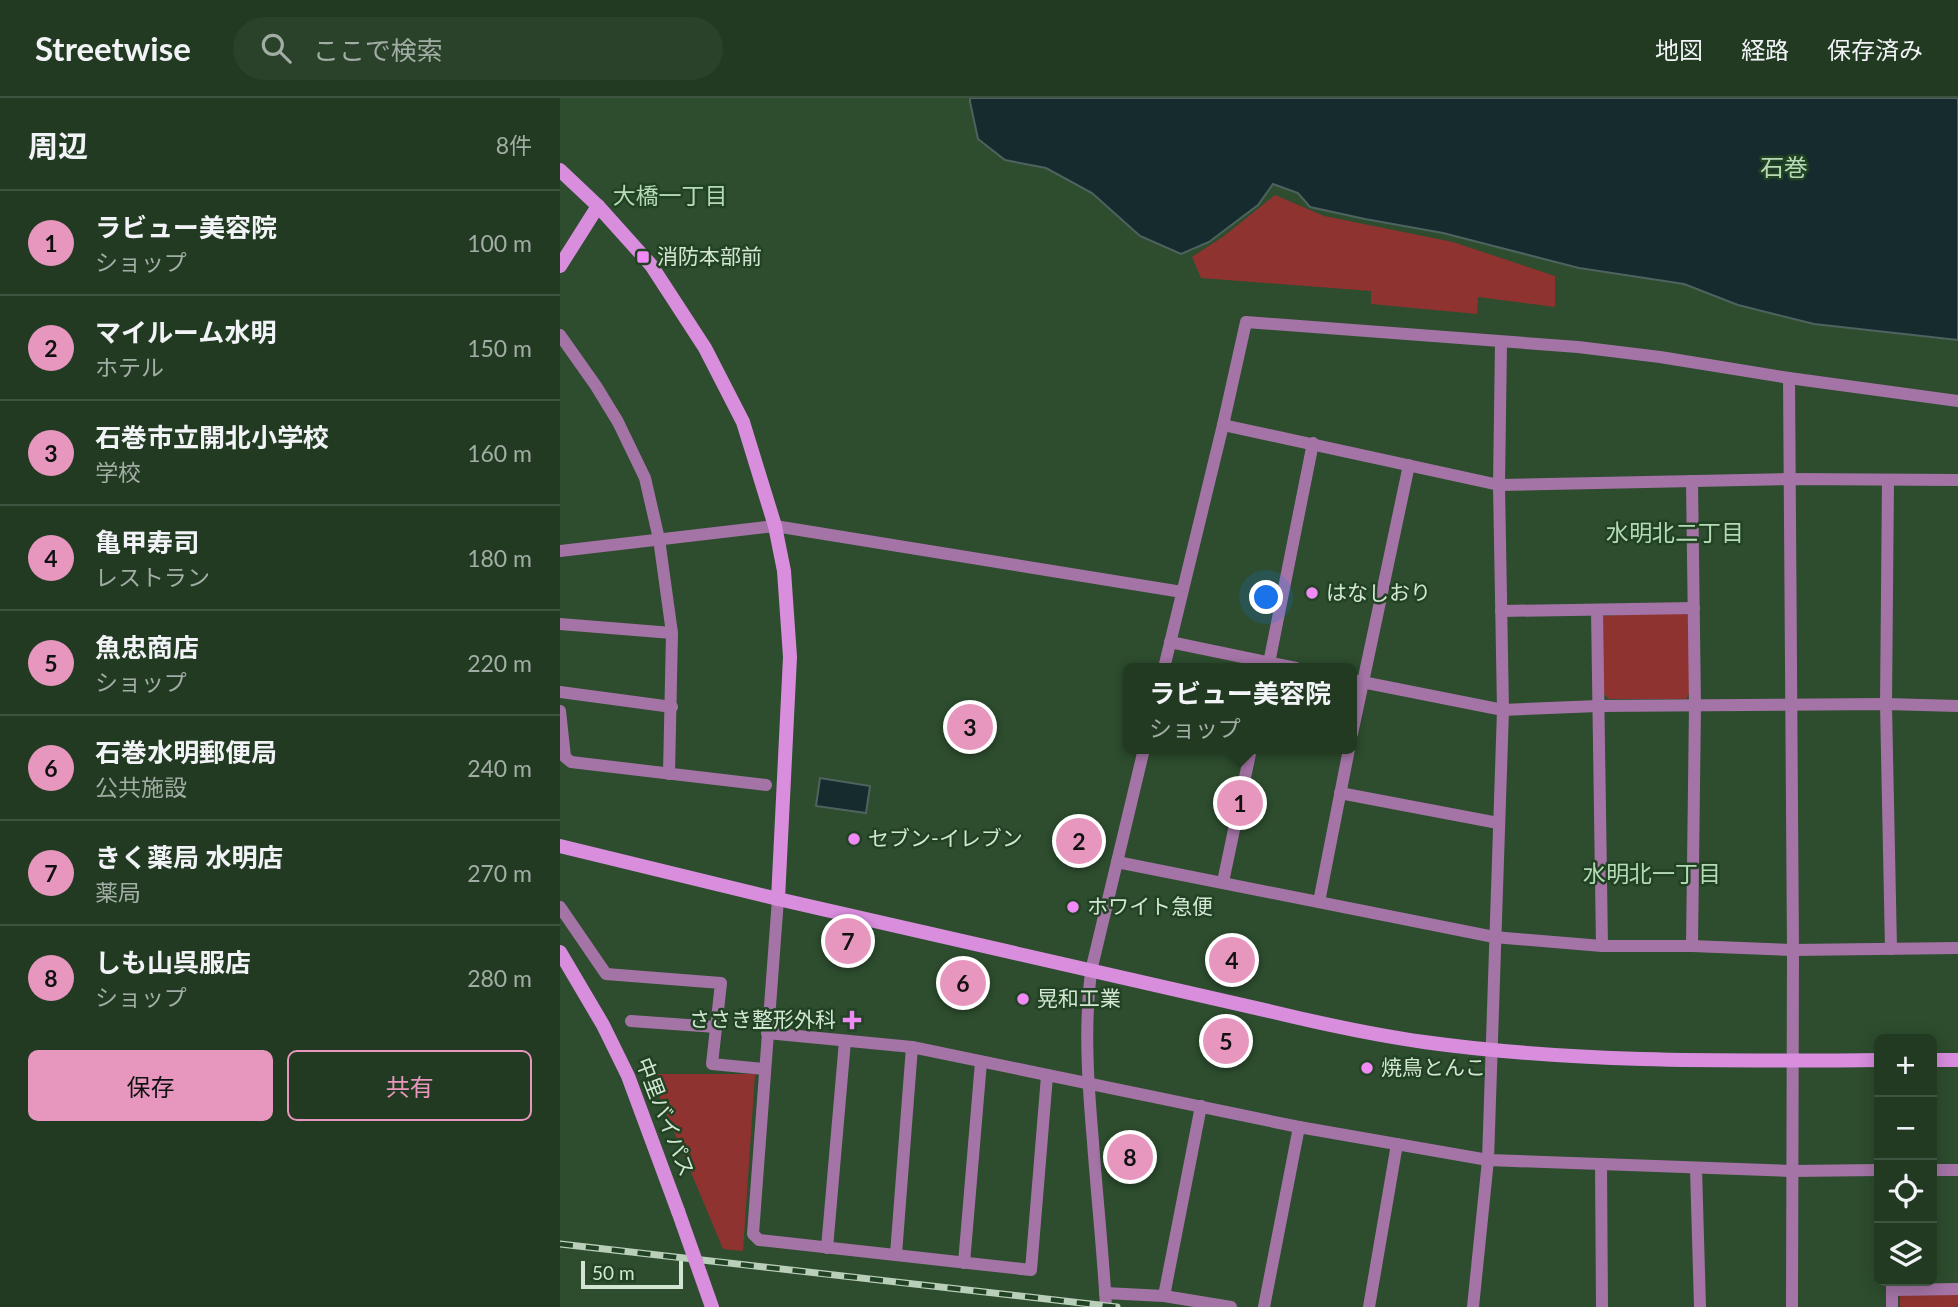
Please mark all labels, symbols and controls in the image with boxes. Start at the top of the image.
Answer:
search box [233,17,723,80]
text: Streetwise [35,28,191,68]
icon: search [257,29,295,67]
text: ここで検索 [313,34,443,66]
text: 地図 [1655,35,1703,64]
text: 経路 [1741,35,1789,64]
text: 保存済み [1827,35,1923,64]
text: 周辺 [28,127,88,163]
text: 8件 [496,131,532,159]
district label: 石巻 [1760,152,1808,181]
district label: 大橋一丁目 [613,181,728,209]
text: ラビュー美容院 [95,211,277,243]
text: 1 [44,229,58,257]
text: 100 m [467,229,532,257]
place label: 消防本部前 [657,243,762,268]
text: ショップ [95,248,187,276]
marker: 消防本部前 [635,249,651,265]
text: マイルーム水明 [95,316,276,348]
text: 2 [44,334,58,362]
text: 150 m [467,334,532,362]
text: ホテル [95,353,164,381]
text: 石巻市立開北小学校 [95,421,329,453]
text: 3 [44,439,58,467]
text: 160 m [467,439,532,467]
text: 学校 [95,458,141,486]
district label: 水明北二丁目 [1606,518,1744,546]
text: 亀甲寿司 [95,526,199,558]
text: 4 [44,544,58,572]
text: 180 m [467,544,532,572]
text: レストラン [95,563,210,591]
place label: はなしおり [1326,579,1431,604]
your location [1249,580,1283,614]
marker: はなしおり [1304,585,1320,601]
text: 魚忠商店 [95,631,199,663]
text: 5 [44,649,58,677]
text: 220 m [467,649,532,677]
popup [1123,663,1357,754]
text: ショップ [95,668,187,696]
text: ラビュー美容院 [1149,677,1331,709]
pin: 3 [947,701,993,753]
text: ショップ [1149,714,1241,742]
text: 石巻水明郵便局 [95,736,277,768]
text: 6 [44,754,58,782]
text: 240 m [467,754,532,782]
text: 公共施設 [95,773,187,801]
pin: 1 [1217,777,1263,829]
pin: 2 [1056,815,1102,867]
place label: セブン-イレブン [868,825,1023,850]
marker: セブン-イレブン [846,831,862,847]
text: きく薬局 水明店 [95,841,283,873]
text: 7 [44,859,58,887]
text: 270 m [467,859,532,887]
district label: 水明北一丁目 [1583,859,1721,887]
text: 薬局 [95,878,141,906]
place label: ホワイト急便 [1087,893,1213,918]
marker: ホワイト急便 [1065,899,1081,915]
pin: 7 [825,915,871,967]
pin: 4 [1209,934,1255,986]
text: しも山呉服店 [95,946,251,978]
pin: 6 [940,957,986,1009]
text: 8 [44,964,58,992]
text: 280 m [467,964,532,992]
text: ショップ [95,983,187,1011]
place label: 晃和工業 [1037,985,1121,1010]
marker: 晃和工業 [1015,991,1031,1007]
place label: ささき整形外科 [689,1006,836,1031]
marker: ささき整形外科 [842,1010,862,1030]
pin: 5 [1203,1015,1249,1067]
map controls [1874,1034,1937,1286]
button: + [1874,1034,1937,1097]
button: 保存 [28,1050,273,1121]
button: 共有 [287,1050,532,1121]
street label: 中里バイパス [632,1053,701,1180]
place label: 焼鳥とんこ [1381,1054,1486,1079]
marker: 焼鳥とんこ [1359,1060,1375,1076]
button: − [1874,1097,1937,1160]
pin: 8 [1107,1131,1153,1183]
button: locate [1874,1160,1937,1223]
button: layers [1874,1223,1937,1286]
scale bar [581,1258,682,1290]
text: 50 m [592,1261,635,1284]

